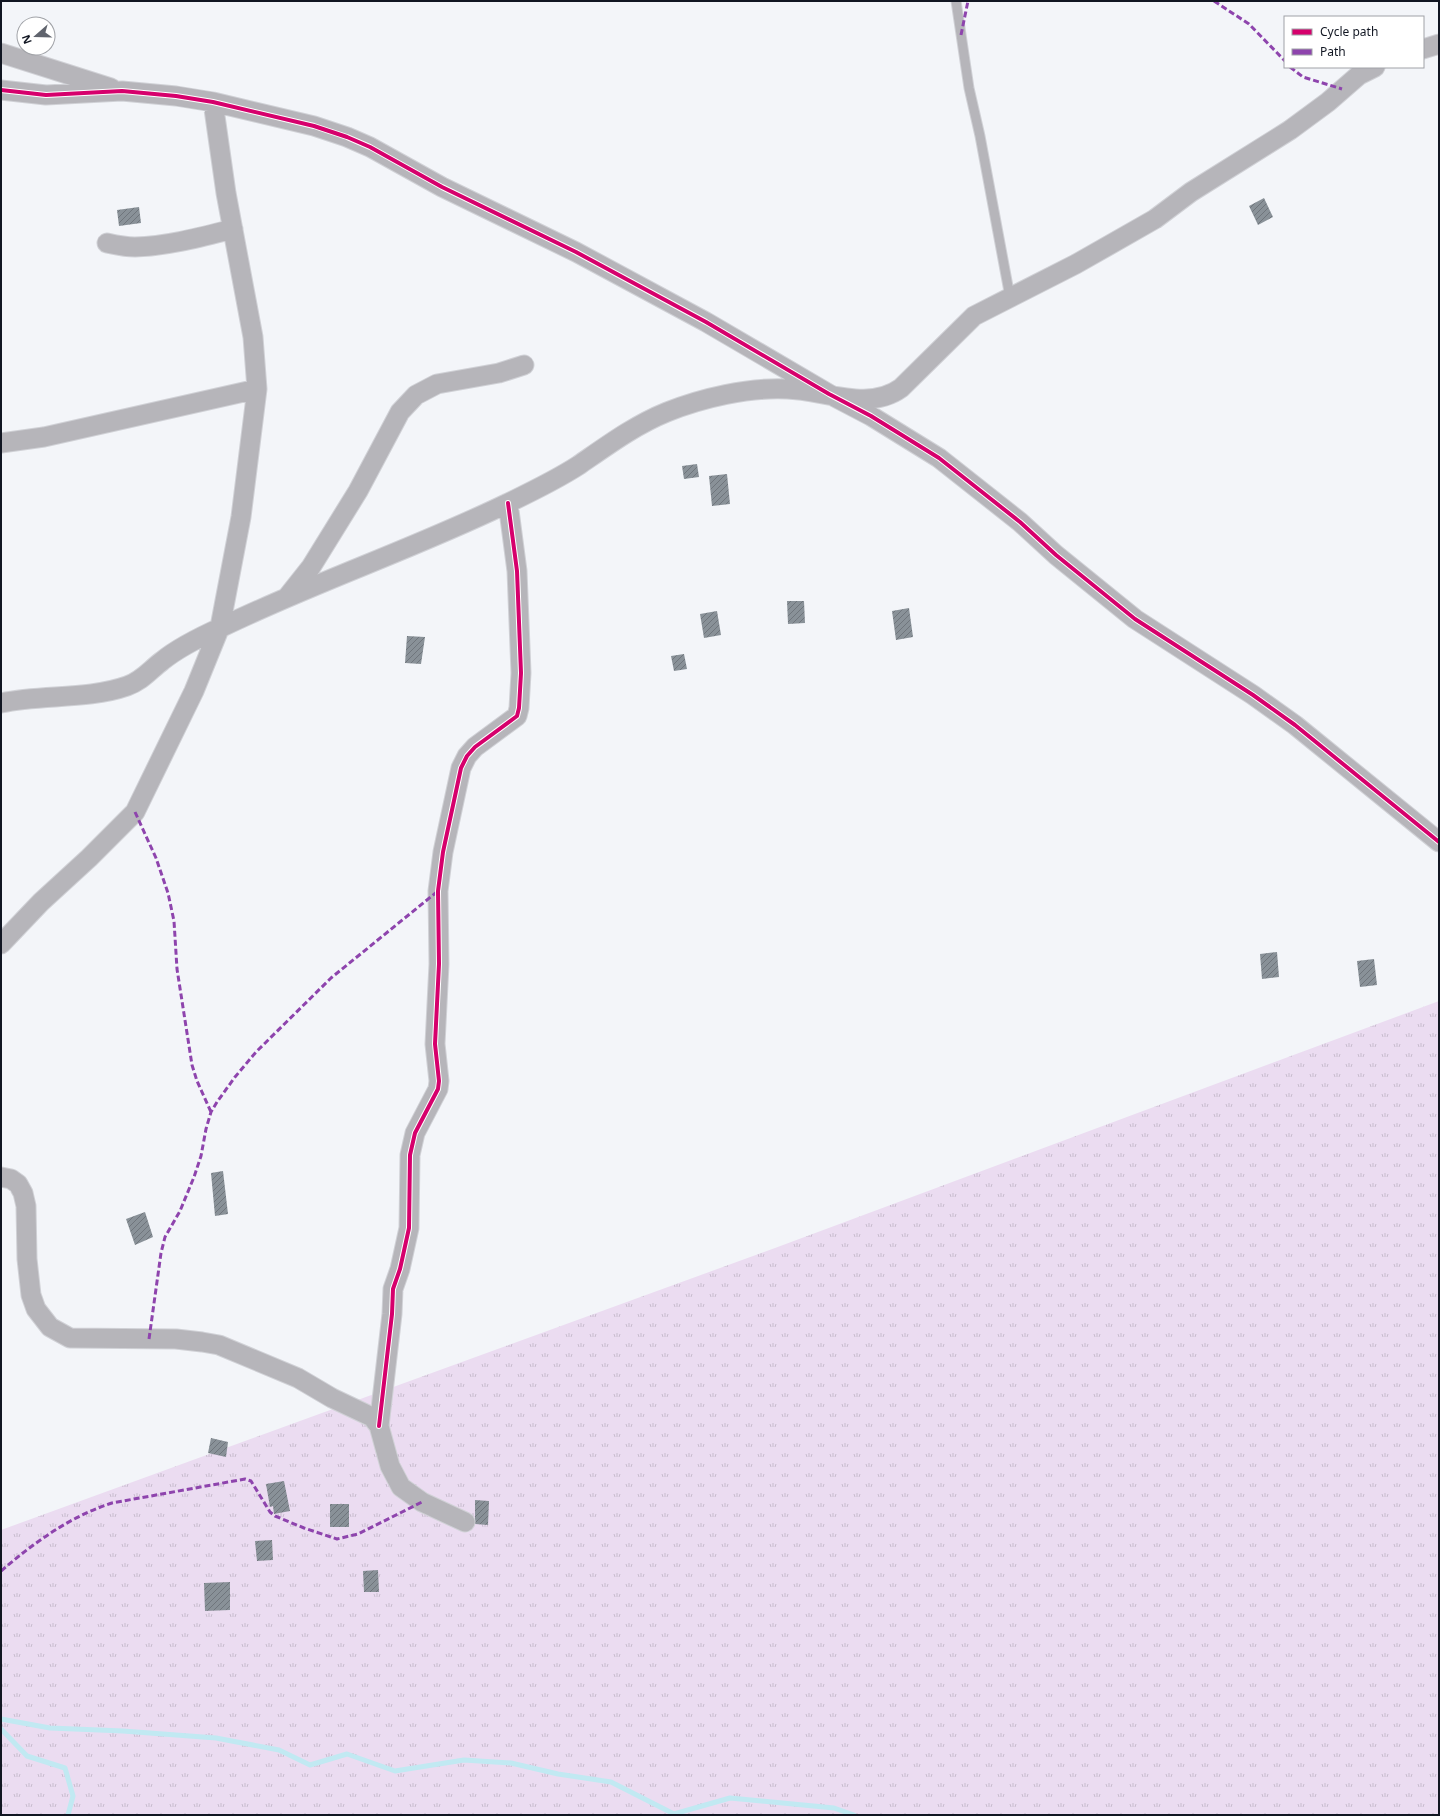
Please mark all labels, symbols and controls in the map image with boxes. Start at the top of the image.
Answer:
north arrow [16,16,56,56]
legend [1284,16,1424,68]
text: Cycle path [1320,23,1378,40]
text: N [18,33,35,46]
text: Path [1320,43,1346,60]

